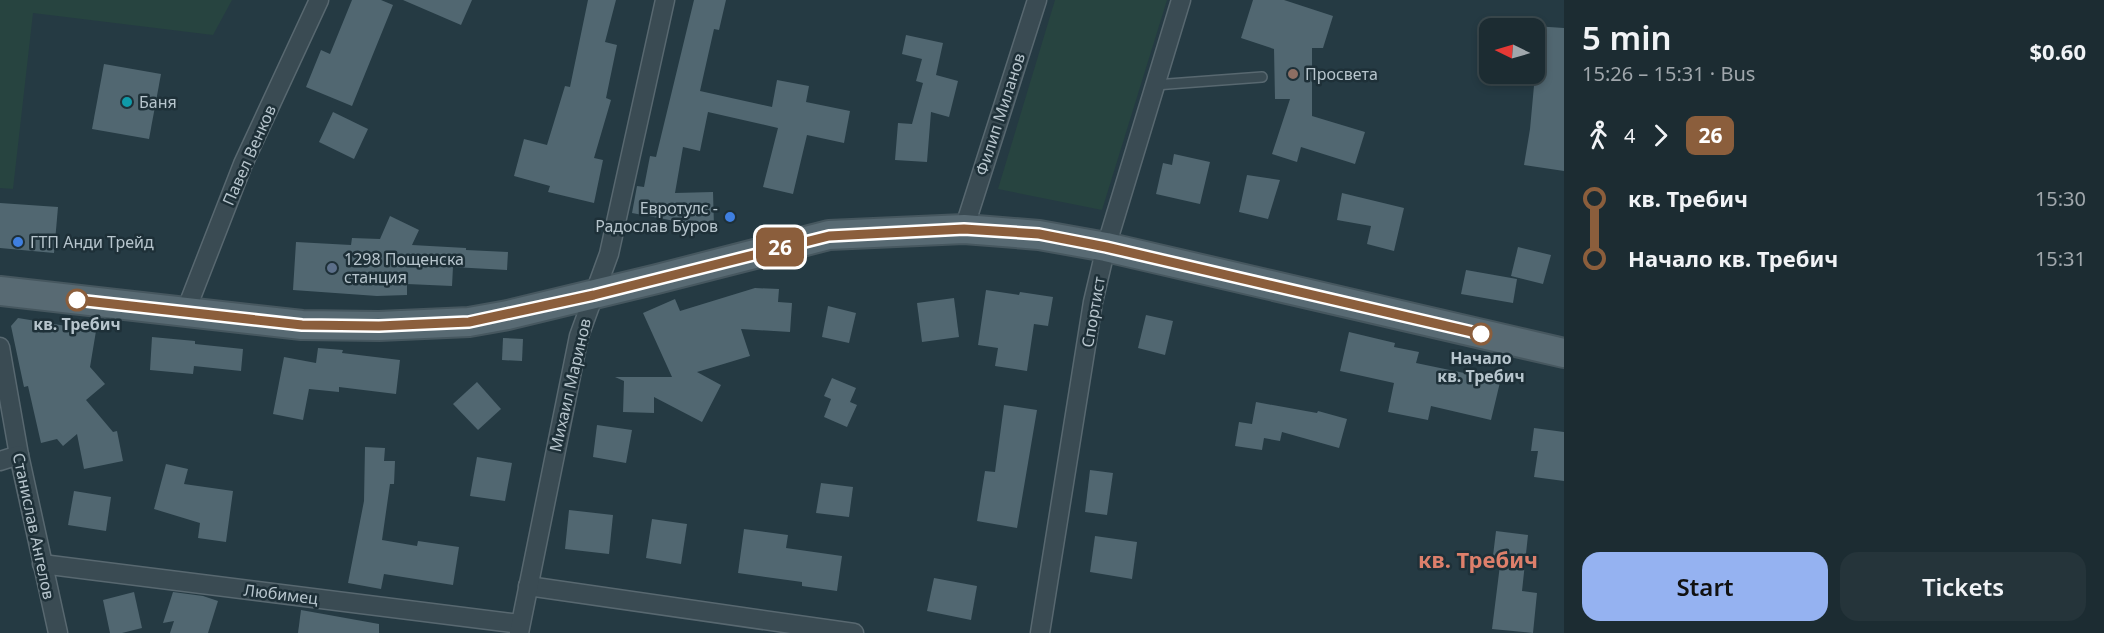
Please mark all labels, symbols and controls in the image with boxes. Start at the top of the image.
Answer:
text: 5 min [1582,15,1672,60]
north arrow [1479,18,1545,84]
map controls [1479,18,1545,84]
text: $0.60 [2029,36,2086,66]
street label: Филип Миланов [970,50,1030,178]
text: 15:26 – 15:31 · Bus [1582,60,1755,87]
place label: Просвета [1305,63,1378,85]
marker: Просвета [1286,67,1300,81]
place label: Баня [139,91,177,113]
marker: Баня [120,95,134,109]
street label: Павел Венков [217,101,281,209]
icon: walk [1582,119,1615,152]
icon: forward [1644,119,1677,152]
text: 26 [1698,121,1722,149]
text: 4 [1624,122,1635,149]
text: кв. Требич [1628,183,1748,213]
text: 15:30 [2035,185,2086,212]
place label: Евротулс - Радослав Буров [595,197,718,237]
marker: Евротулс - Радослав Буров [723,210,737,224]
line badge: 26 [753,228,807,266]
place label: ГТП Анди Трейд [30,231,154,253]
text: 26 [768,233,792,261]
marker: ГТП Анди Трейд [11,235,25,249]
text: Начало кв. Требич [1628,243,1838,273]
text: 15:31 [2035,245,2086,272]
place label: 1298 Пощенска станция [344,248,464,288]
marker: 1298 Пощенска станция [325,261,339,275]
street label: Спортист [1076,274,1110,349]
marker: кв. Требич [66,289,88,311]
place label: кв. Требич [33,313,121,335]
street label: Михаил Маринов [544,316,596,454]
marker: Начало кв. Требич [1470,323,1492,345]
place label: Начало кв. Требич [1437,347,1525,387]
street label: Станислав Ангелов [8,451,60,601]
district label: кв. Требич [1418,544,1538,574]
button: Start [1582,552,1828,621]
button: Tickets [1840,552,2086,621]
street label: Любимец [243,579,319,609]

